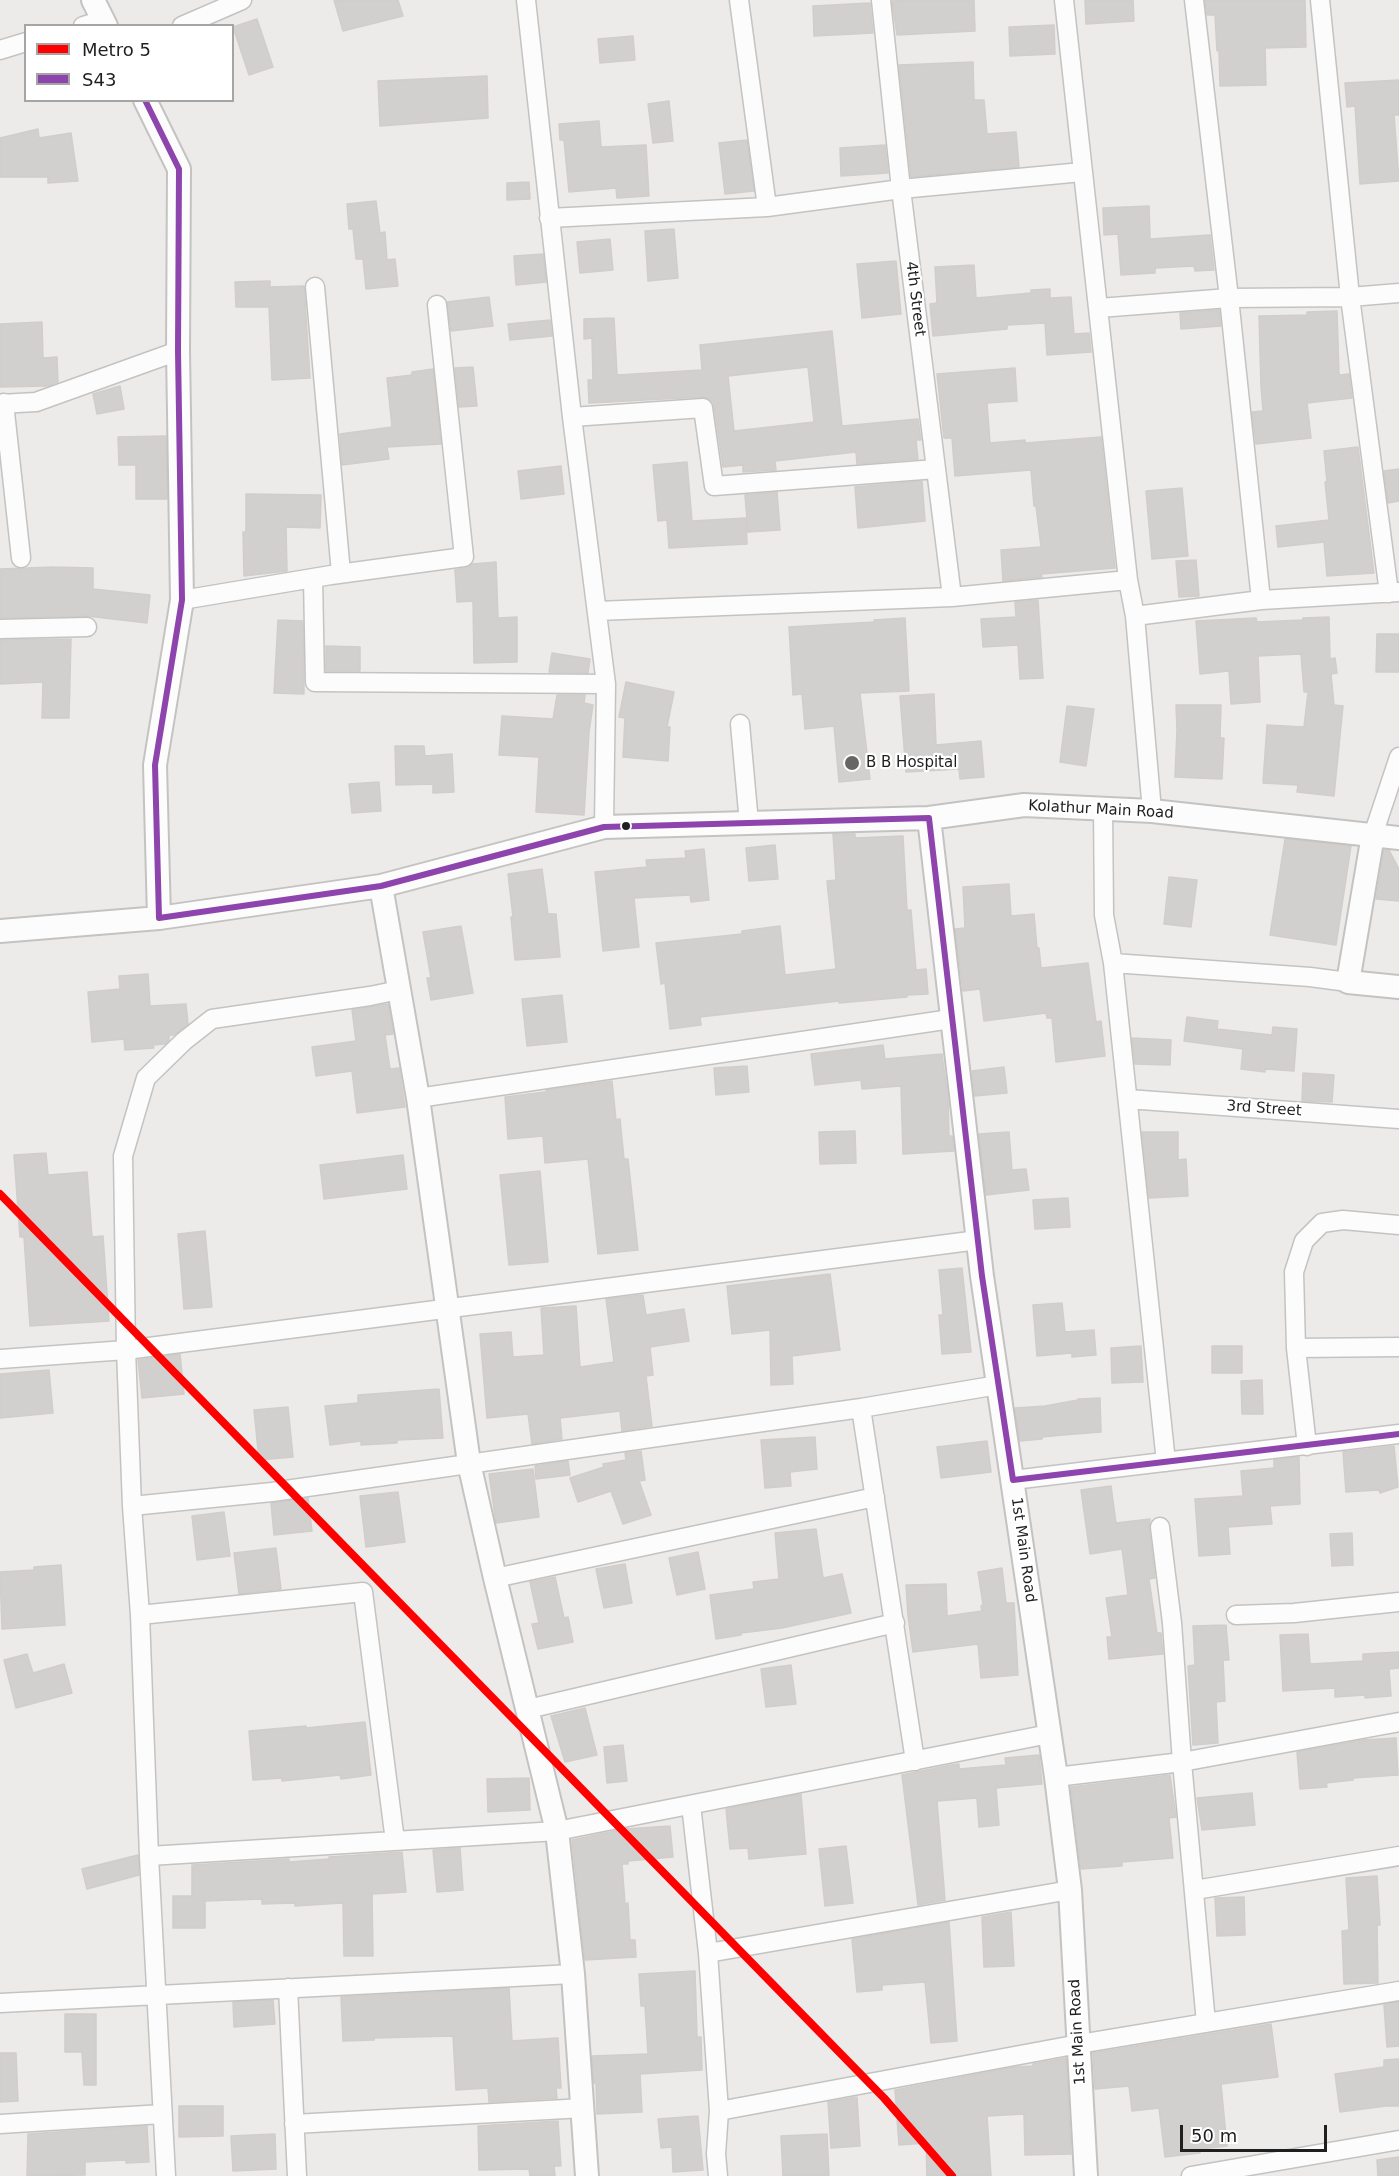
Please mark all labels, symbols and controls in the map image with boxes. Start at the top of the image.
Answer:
legend [24,24,234,102]
text: Metro 5 [82,39,151,60]
text: S43 [82,69,116,90]
street label: 4th Street [901,261,929,337]
marker: B B Hospital [843,754,861,772]
place label: B B Hospital [866,754,957,772]
street label: Kolathur Main Road [1028,797,1174,823]
unlabelled marker [620,820,632,832]
street label: 3rd Street [1226,1097,1302,1121]
street label: 1st Main Road [1007,1496,1039,1604]
street label: 1st Main Road [1066,1978,1090,2086]
scale bar [1183,2113,1330,2151]
text: 50 m [1191,2125,1237,2146]

